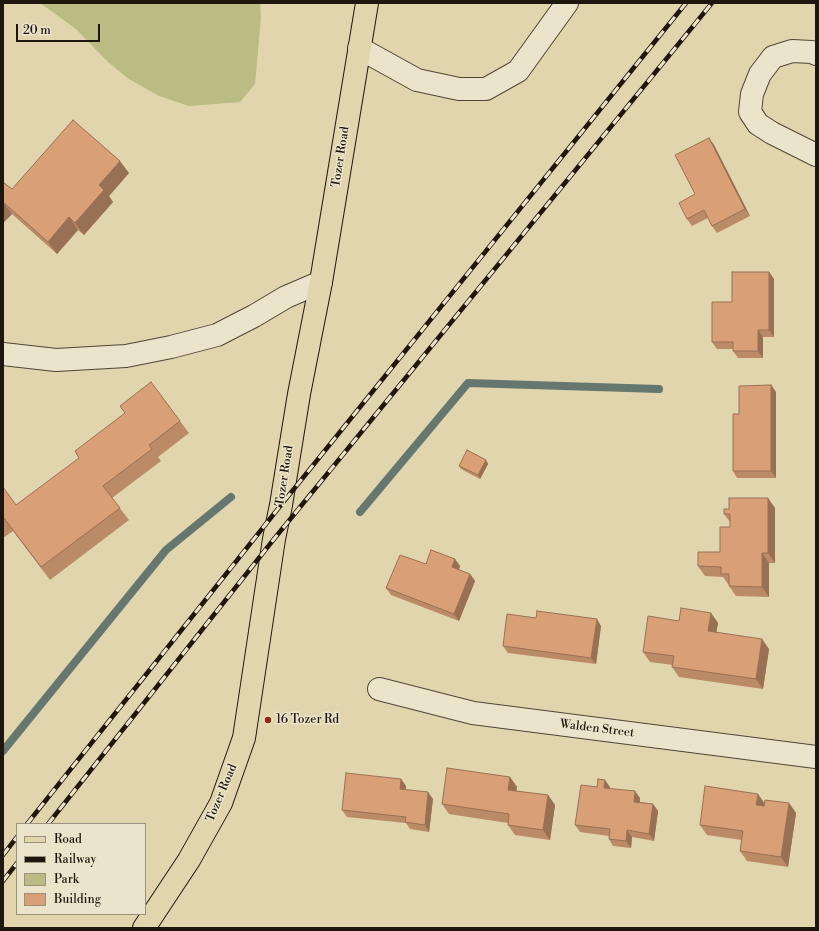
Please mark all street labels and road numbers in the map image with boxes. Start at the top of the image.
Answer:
street label: Tozer Road [329,126,353,188]
street label: Tozer Road [273,445,297,507]
street label: Walden Street [559,717,635,741]
street label: Tozer Road [203,762,241,824]

